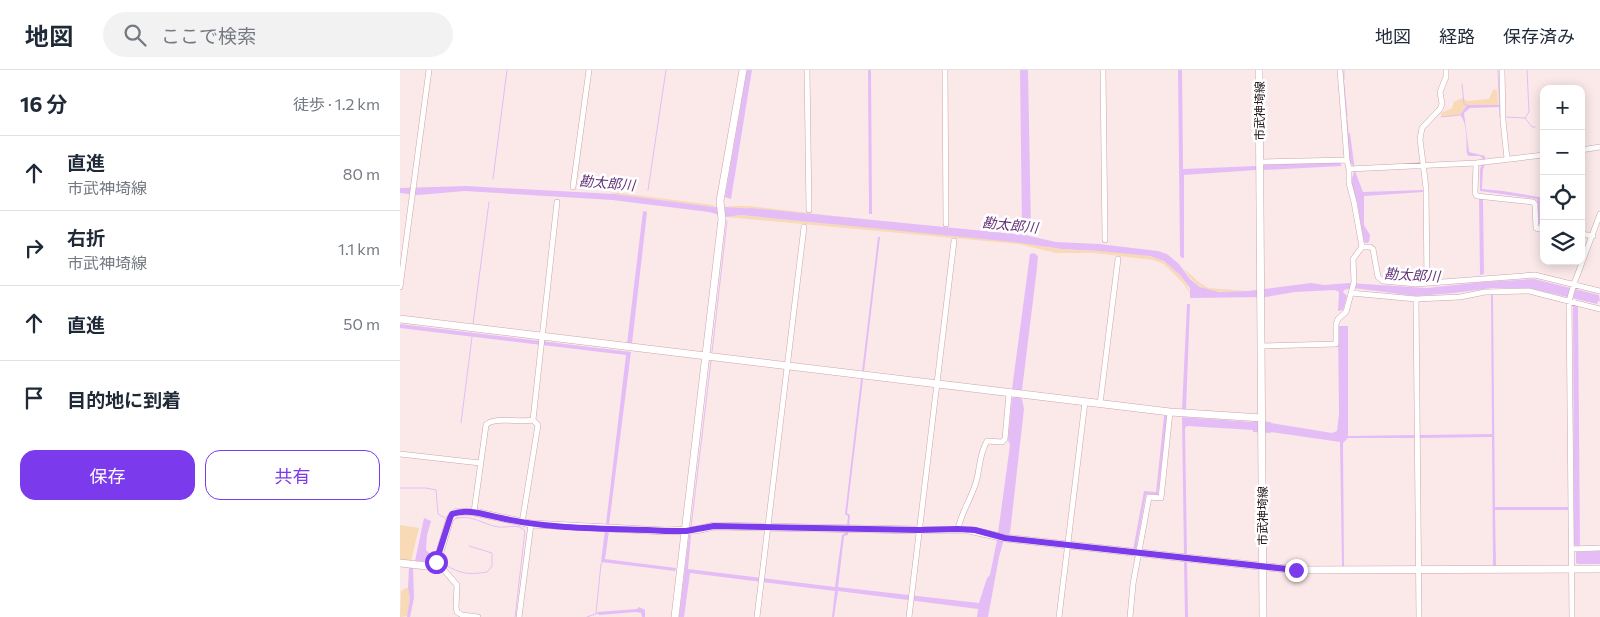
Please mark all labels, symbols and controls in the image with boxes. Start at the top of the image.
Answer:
search box [103,12,453,57]
text: 地図 [25,21,73,50]
icon: search [121,21,149,49]
text: ここで検索 [161,24,256,47]
text: 地図 [1375,25,1411,47]
text: 経路 [1439,25,1475,47]
text: 保存済み [1503,25,1575,47]
street label: 市武神埼線 [1252,81,1266,141]
map controls [1540,85,1585,265]
button: + [1540,85,1585,130]
text: 16 分 [20,91,67,116]
text: 徒歩 · 1.2 km [293,94,380,113]
button: − [1540,130,1585,175]
text: 直進 [67,151,105,174]
icon: ahead [20,159,48,187]
text: 80 m [343,164,380,183]
water label: 勘太郎川 [578,172,638,194]
button: locate [1540,175,1585,220]
text: 市武神埼線 [67,178,147,197]
water label: 勘太郎川 [981,213,1041,236]
button: layers [1540,220,1585,265]
text: 右折 [67,226,105,249]
icon: right [20,234,48,262]
text: 1.1 km [338,239,380,258]
text: 市武神埼線 [67,253,147,272]
water label: 勘太郎川 [1384,265,1442,285]
icon: ahead [20,309,48,337]
text: 直進 [67,313,105,336]
text: 50 m [343,314,380,333]
icon: arrive [20,384,48,412]
text: 目的地に到着 [67,388,181,411]
button: 保存 [20,450,195,500]
button: 共有 [205,450,380,500]
street label: 市武神埼線 [1255,486,1269,546]
route start [425,551,448,574]
route end [1285,559,1308,582]

